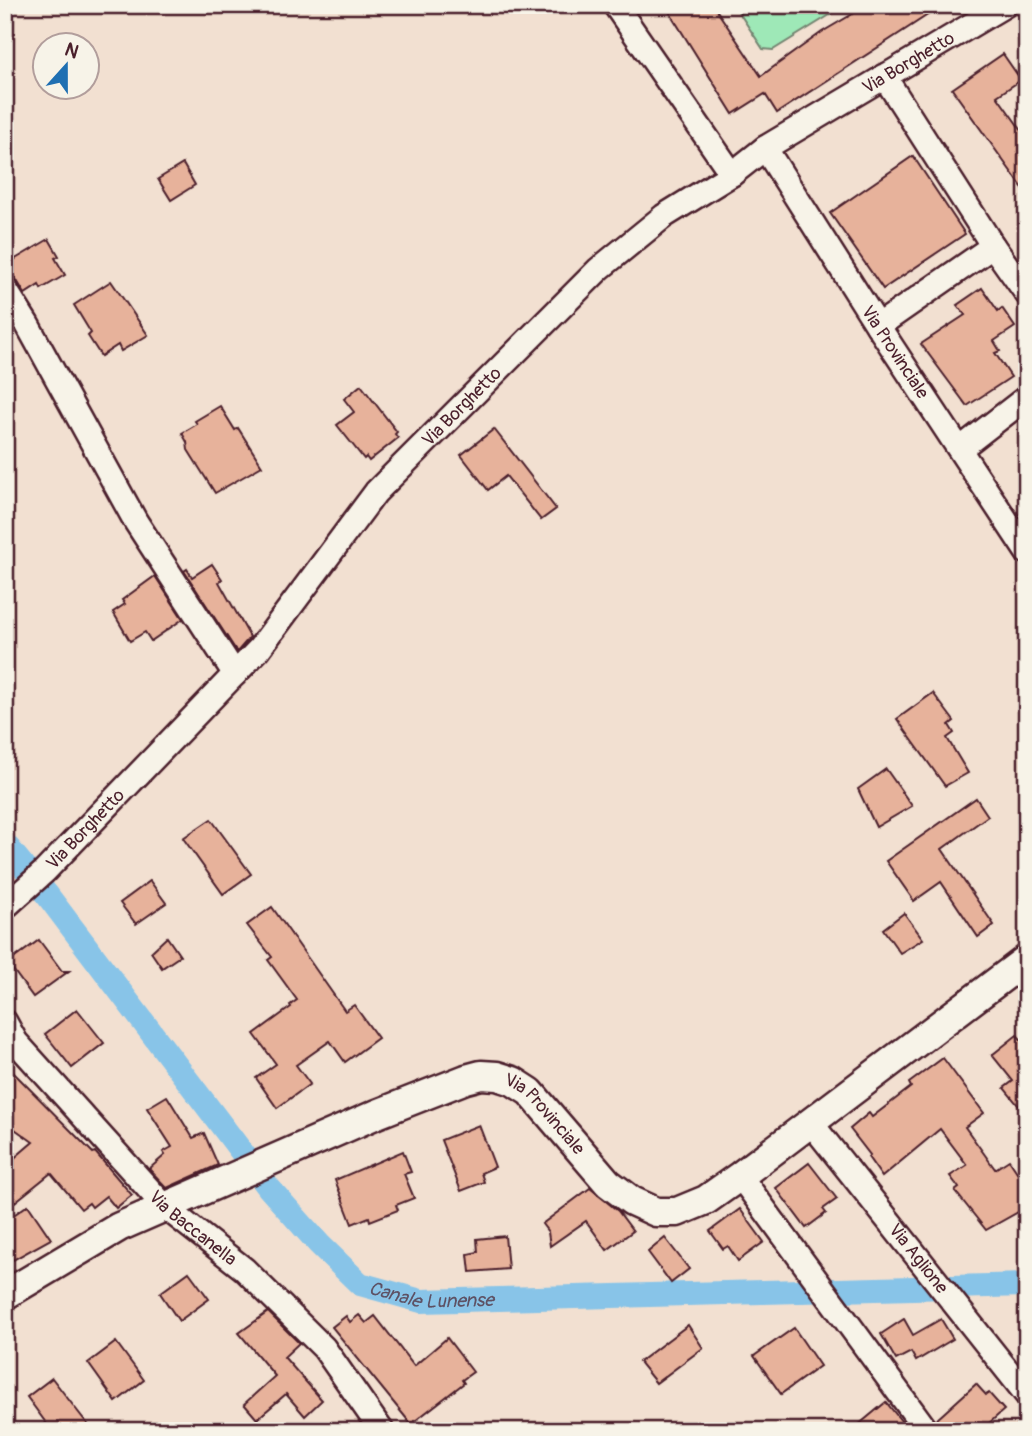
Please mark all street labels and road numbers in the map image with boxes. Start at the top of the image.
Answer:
street label: Via Borghetto [858,27,959,99]
street label: Via Provinciale [856,301,934,403]
street label: Via Borghetto [417,362,507,451]
street label: Via Borghetto [42,784,130,875]
street label: Via Provinciale [502,1068,590,1160]
street label: Via Baccanella [144,1186,241,1271]
street label: Via Aglione [883,1219,953,1299]

